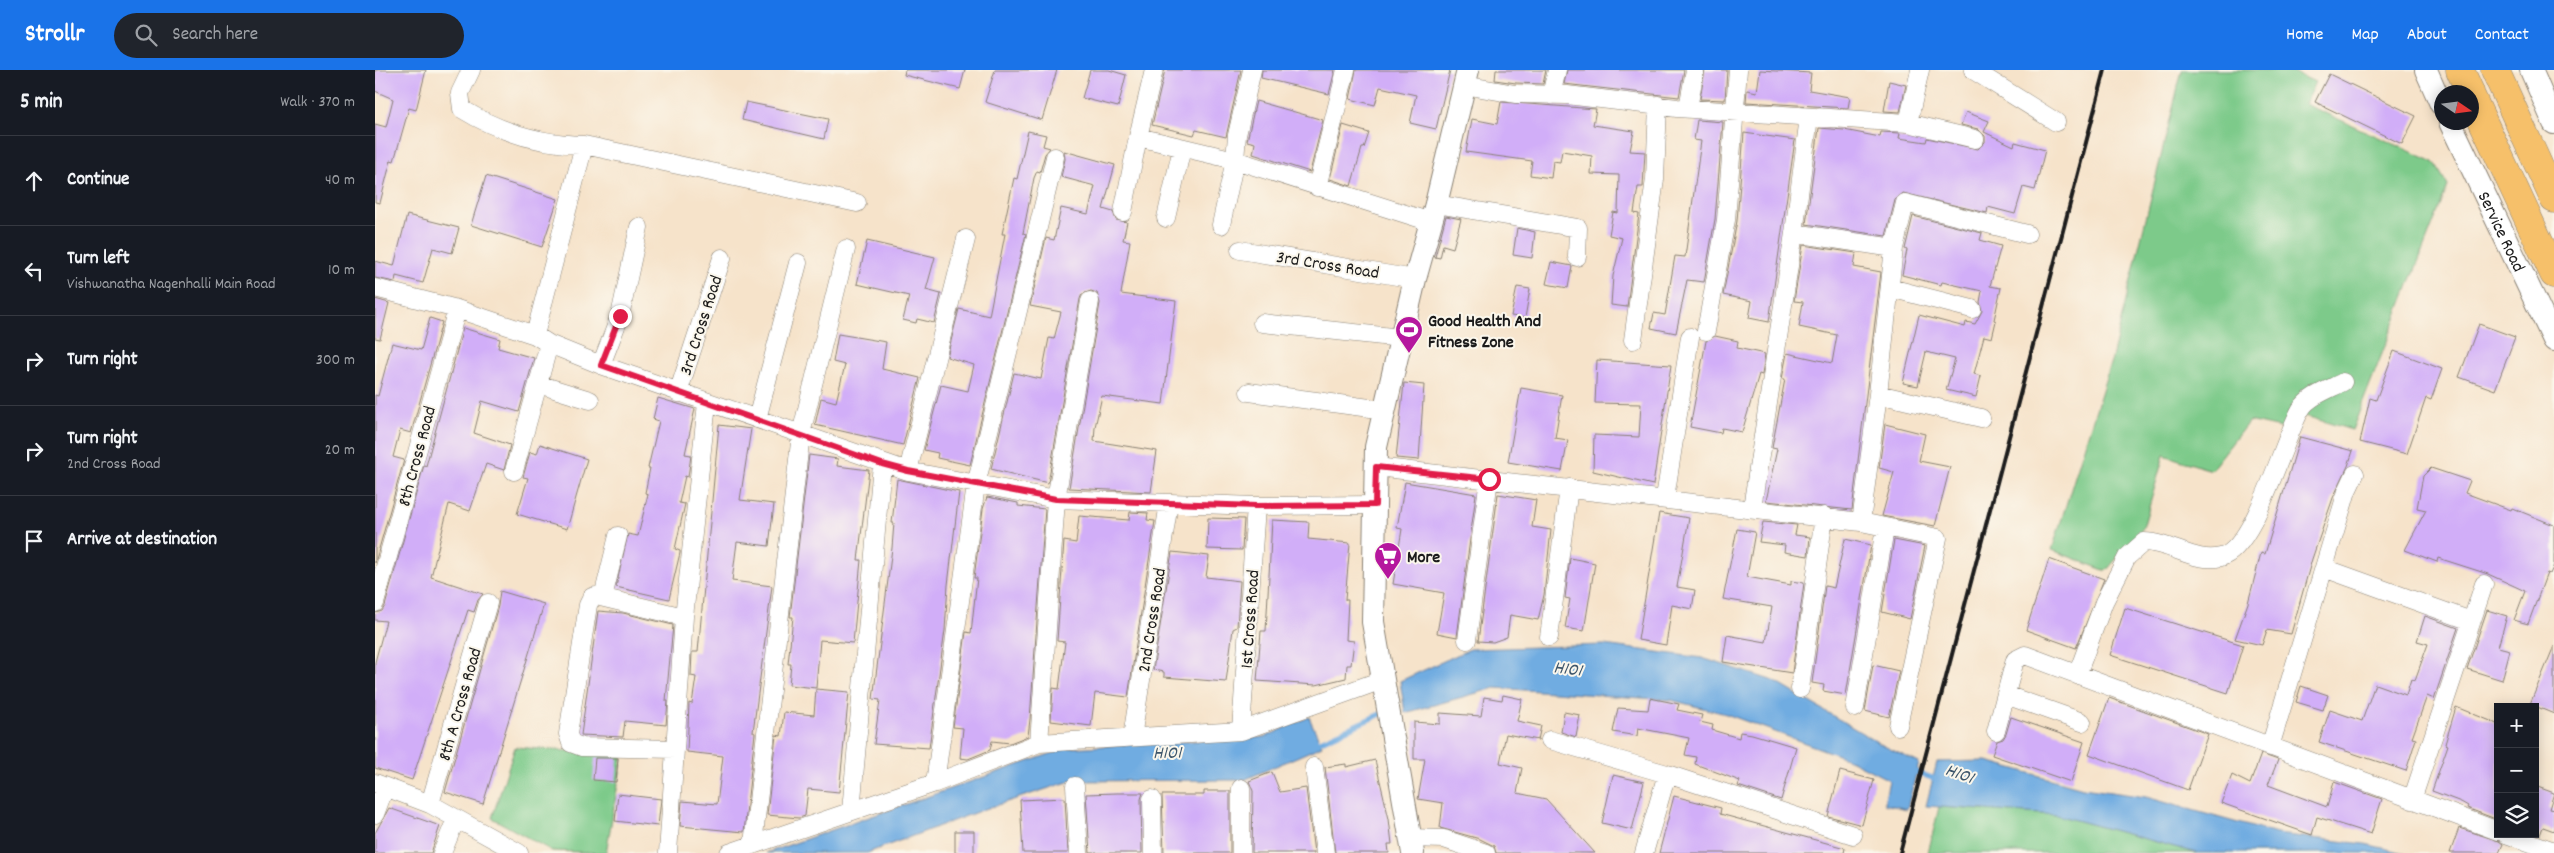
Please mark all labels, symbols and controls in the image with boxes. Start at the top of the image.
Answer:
search box [114,13,464,58]
text: Strollr [25,18,84,52]
icon: search [132,21,160,49]
text: Search here [172,22,258,49]
text: Home [2286,23,2323,48]
text: Map [2351,23,2379,48]
text: About [2407,23,2447,48]
text: Contact [2475,23,2529,48]
north arrow [2434,85,2479,130]
text: 5 min [20,88,63,118]
text: Walk · 370 m [280,91,355,114]
icon: ahead [20,167,48,195]
text: Continue [67,167,129,194]
text: 40 m [325,169,355,192]
street label: Service Road [2470,188,2530,277]
text: Turn left [67,246,130,273]
street label: 3rd Cross Road [1274,246,1381,287]
icon: left [20,257,48,285]
text: 10 m [328,259,355,282]
text: Vishwanatha Nagenhalli Main Road [67,273,275,296]
street label: 3rd Cross Road [674,273,730,379]
route end [609,305,632,328]
place label: Good Health And Fitness Zone [1428,310,1541,356]
sports icon: Good Health And Fitness Zone [1394,315,1424,354]
icon: right [20,347,48,375]
text: Turn right [67,347,138,374]
text: 300 m [316,349,355,372]
street label: 8th Cross Road [393,404,444,510]
text: Turn right [67,426,138,453]
icon: right [20,437,48,465]
text: 20 m [325,439,355,462]
text: 2nd Cross Road [67,453,161,476]
route start [1478,468,1501,491]
icon: arrive [20,527,48,555]
text: Arrive at destination [67,527,217,554]
supermarket icon: More [1373,541,1403,580]
place label: More [1407,546,1440,571]
street label: 2nd Cross Road [1133,566,1174,674]
street label: 1st Cross Road [1236,569,1267,669]
street label: 8th A Cross Road [433,645,490,764]
water label: H101 [1552,655,1585,686]
map controls [2494,703,2539,838]
button: + [2494,703,2539,748]
water label: H101 [1153,741,1183,768]
button: − [2494,748,2539,793]
water label: H101 [1941,758,1978,793]
button: layers [2494,793,2539,838]

